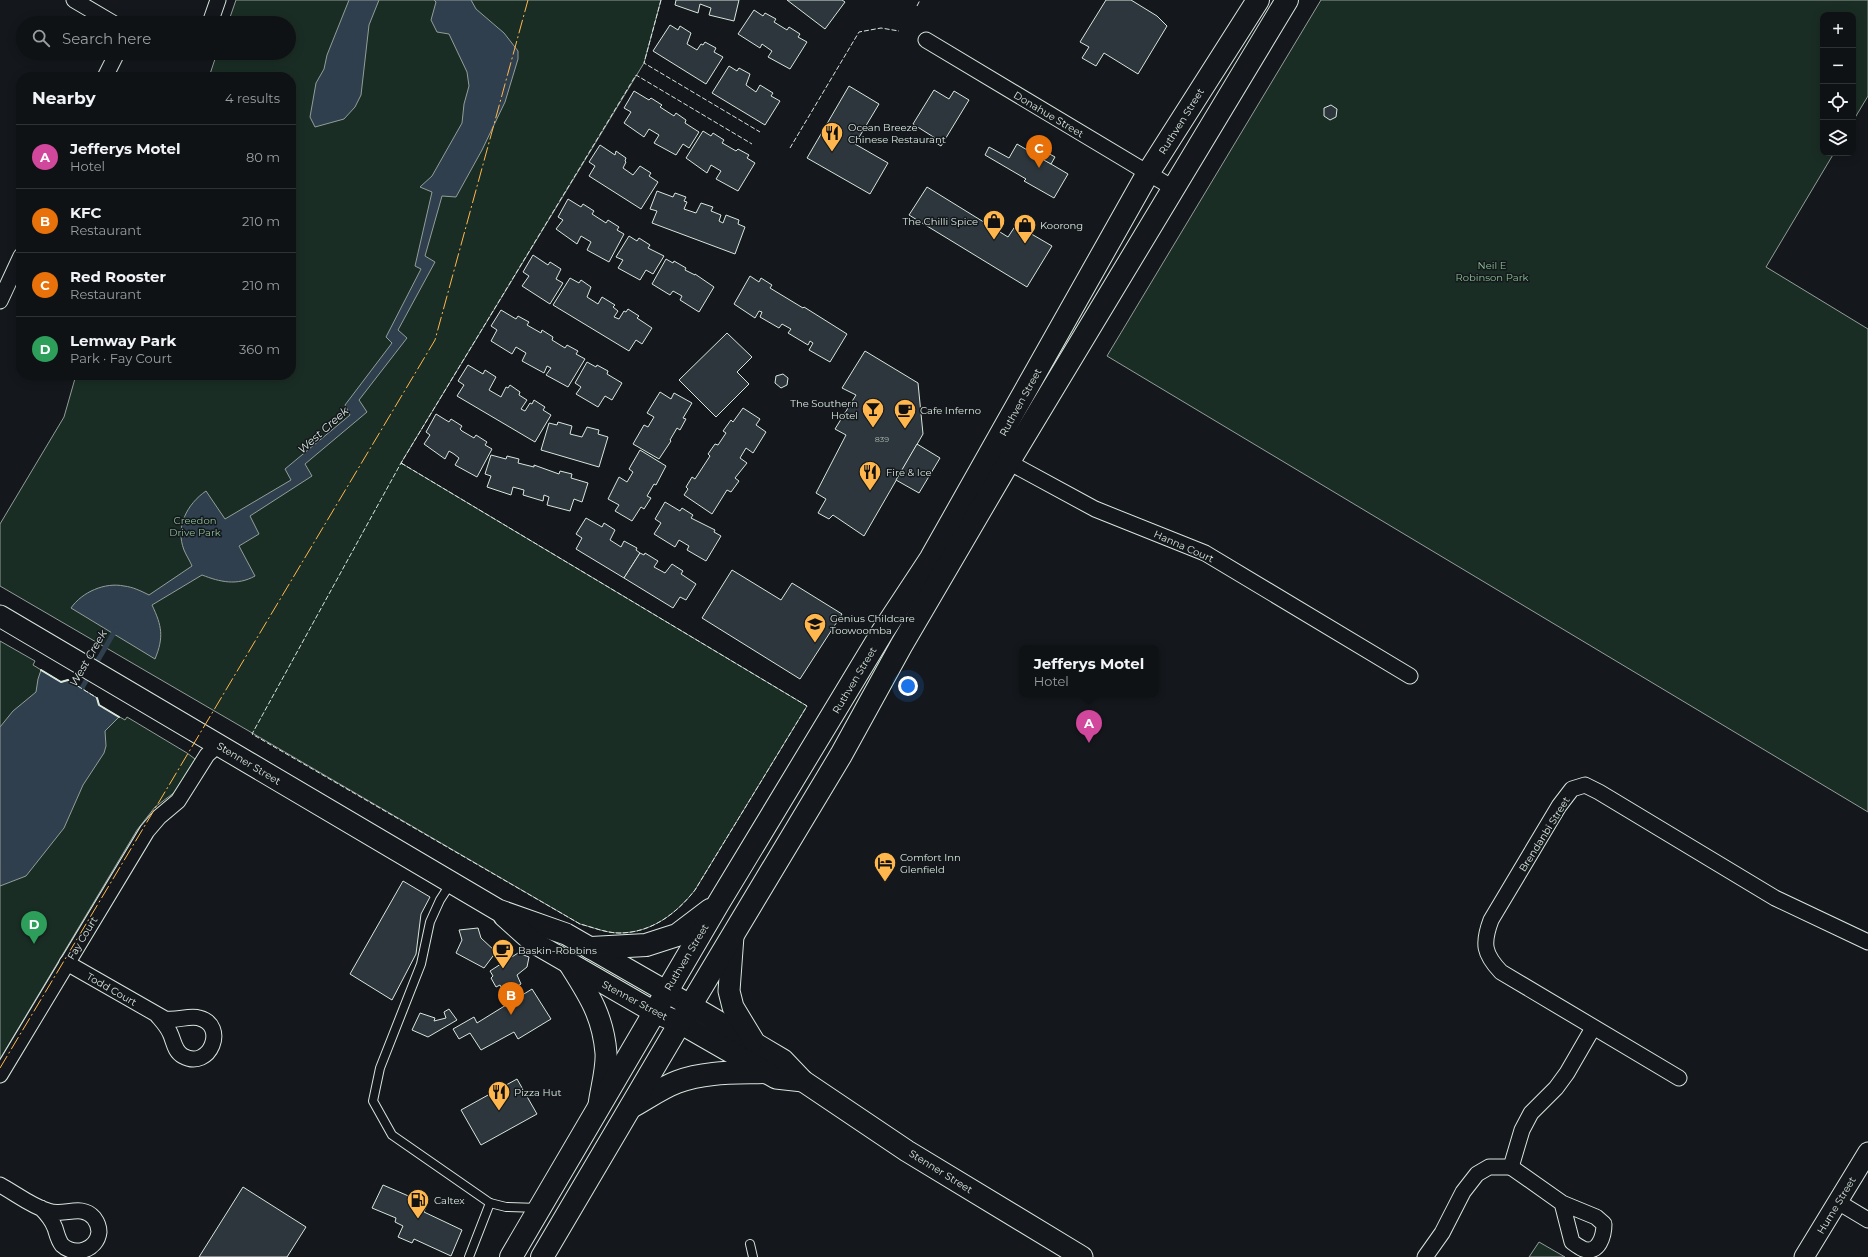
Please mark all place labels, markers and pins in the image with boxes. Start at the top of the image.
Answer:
restaurant icon: Ocean Breeze Chinese Restaurant [819,120,845,153]
place label: Ocean Breeze Chinese Restaurant [848,121,946,146]
pin: C [1026,135,1052,168]
shop icon: The Chilli Spice [981,208,1007,241]
shop icon: Koorong [1012,212,1038,245]
place label: The Chilli Spice [902,215,978,228]
place label: Koorong [1040,219,1083,232]
bar icon: The Southern Hotel [860,396,886,429]
place label: The Southern Hotel [790,397,858,422]
cafe icon: Cafe Inferno [892,397,918,430]
place label: Cafe Inferno [920,404,981,417]
restaurant icon: Fire & Ice [857,459,883,492]
place label: Fire & Ice [886,466,931,479]
school or university icon: Genius Childcare Toowoomba [802,611,828,644]
place label: Genius Childcare Toowoomba [830,612,915,637]
pin: A [1076,710,1102,743]
hotel icon: Comfort Inn Glenfield [872,850,898,883]
place label: Comfort Inn Glenfield [900,851,961,876]
pin: D [21,911,47,944]
cafe icon: Baskin-Robbins [490,937,516,970]
place label: Baskin-Robbins [518,944,597,957]
pin: B [498,982,524,1015]
restaurant icon: Pizza Hut [486,1079,512,1112]
place label: Pizza Hut [514,1086,562,1099]
fuel station icon: Caltex [405,1187,431,1220]
place label: Caltex [434,1194,465,1207]

